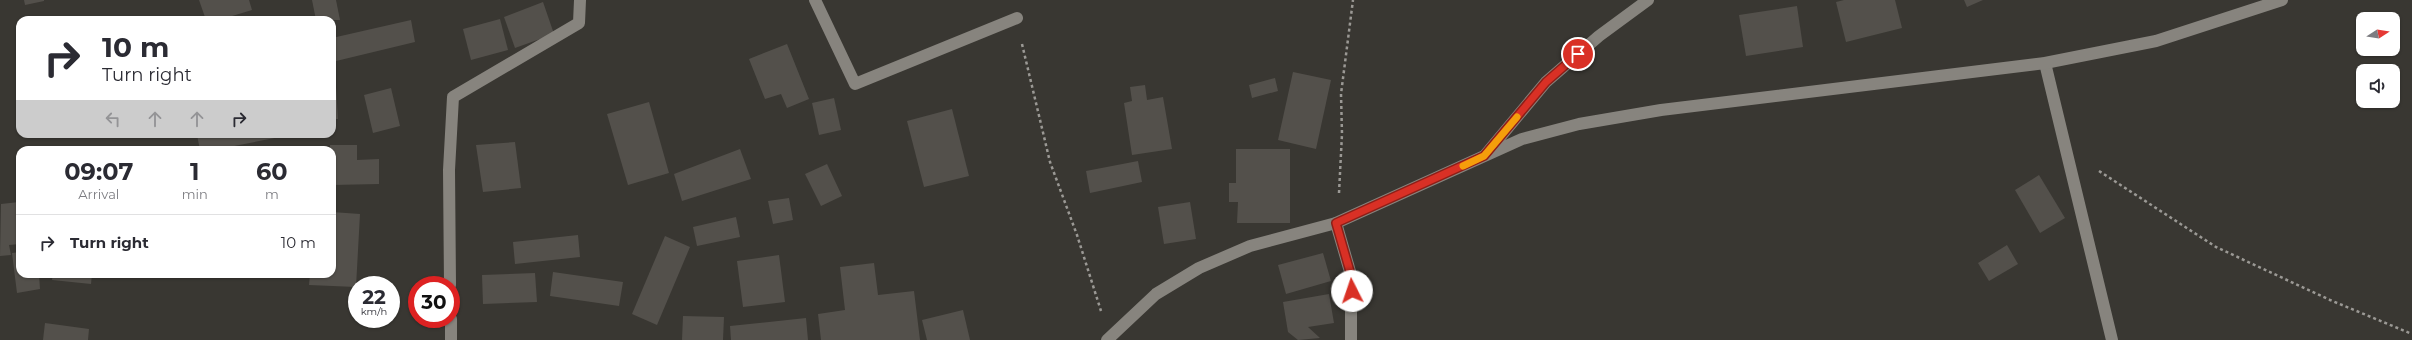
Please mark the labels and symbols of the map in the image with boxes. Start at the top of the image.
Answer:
north arrow [2356,12,2400,56]
pin [1561,37,1595,71]
position arrow [1331,270,1373,312]
speed limit sign: 30 [408,276,460,328]

